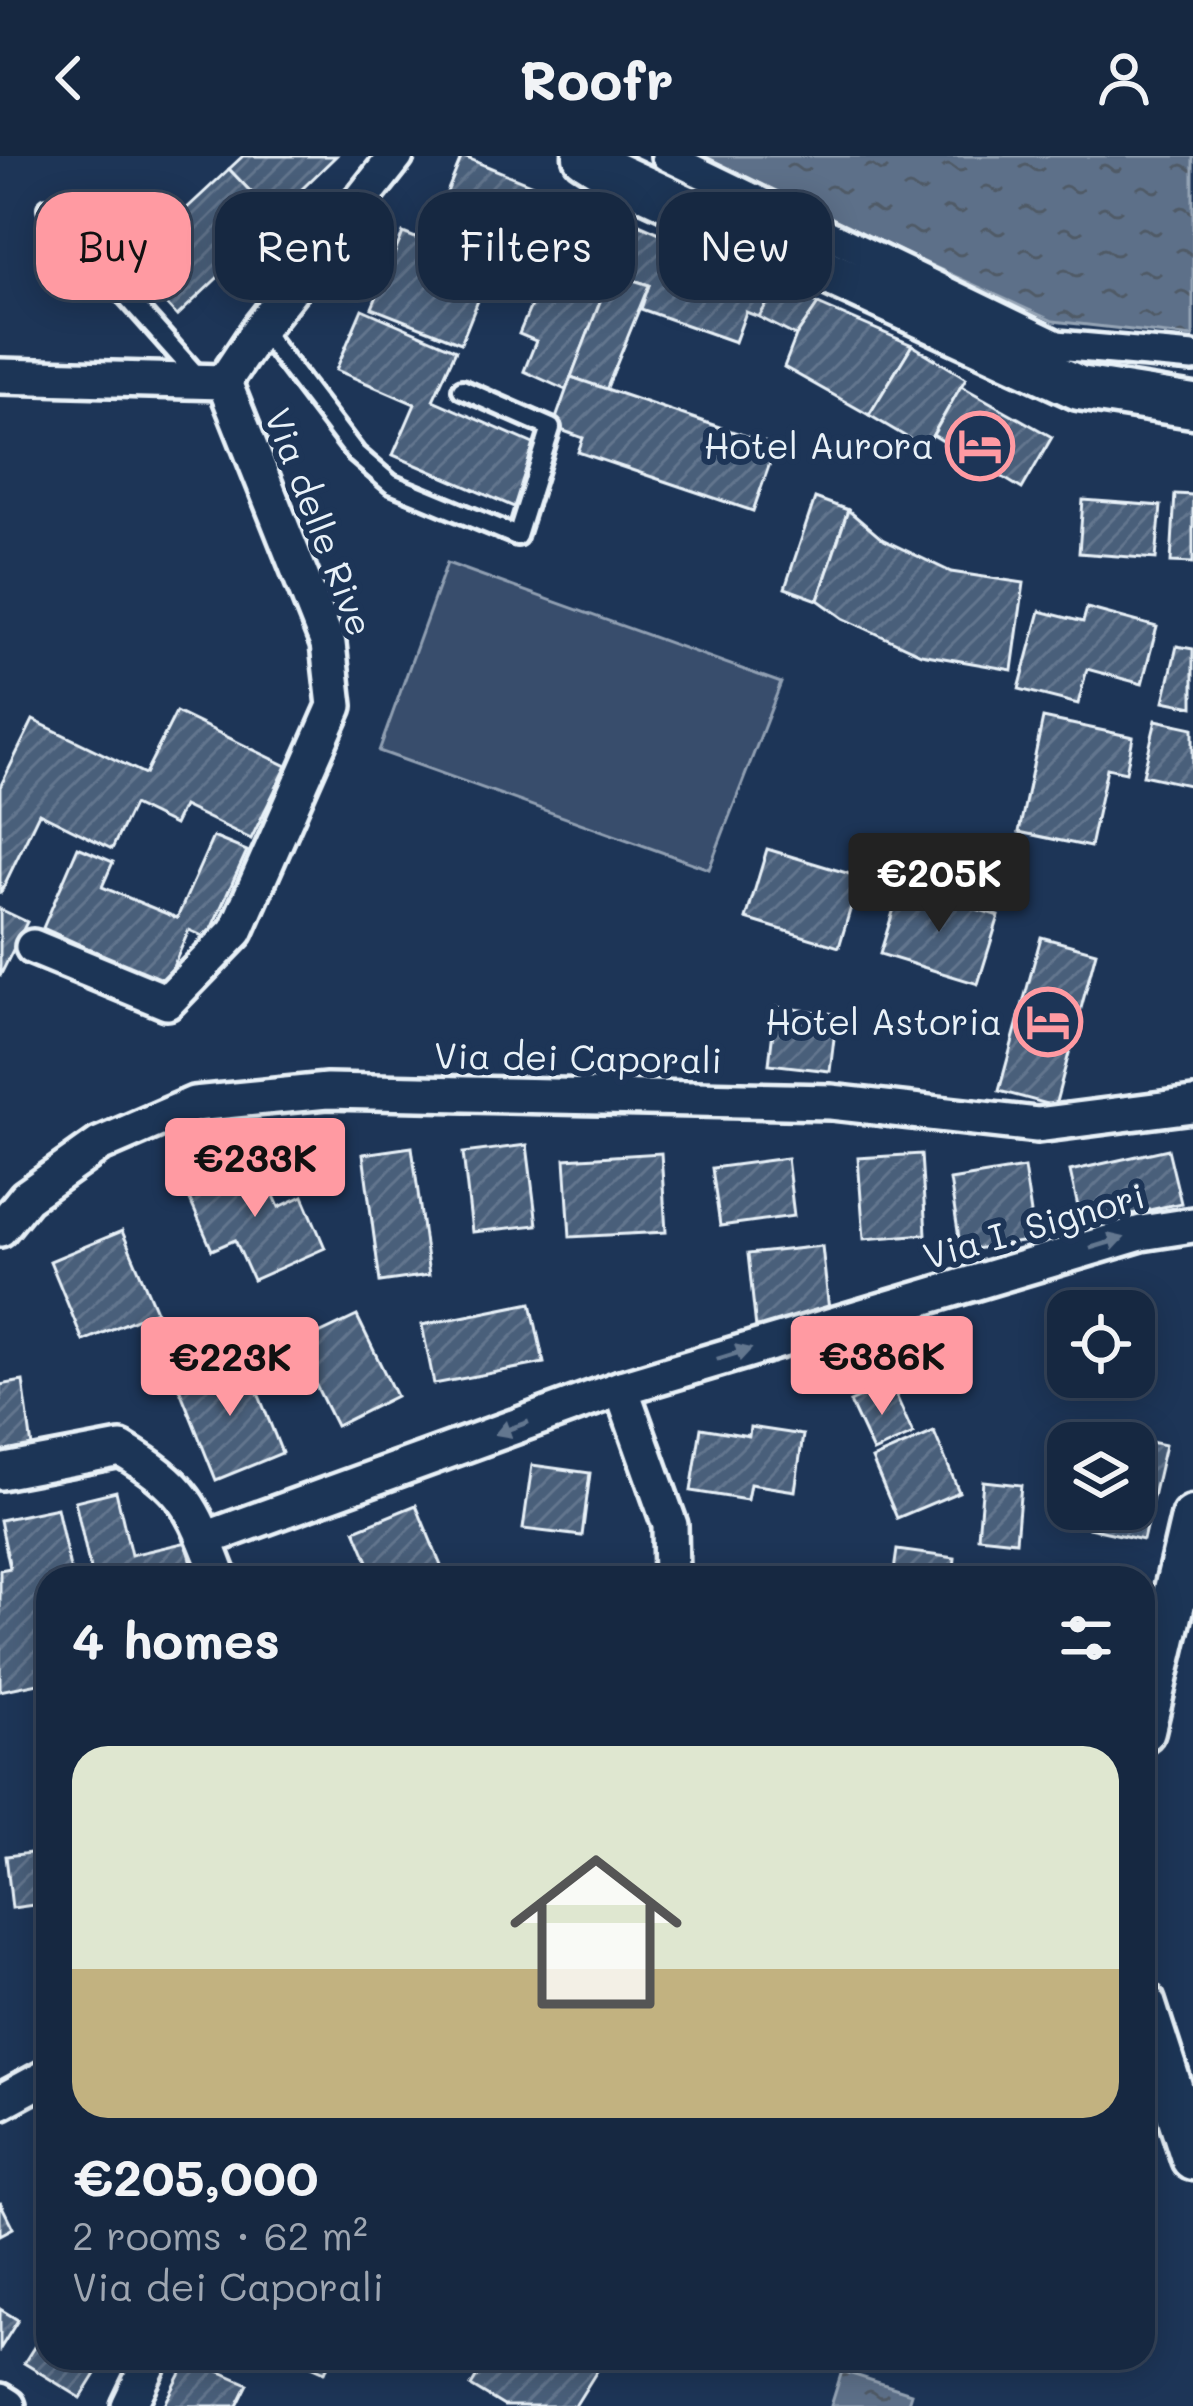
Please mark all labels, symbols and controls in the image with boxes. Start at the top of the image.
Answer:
text: Roofr [519,43,674,114]
icon: back [36,45,102,111]
icon: person [1091,45,1157,111]
chip: Buy [36,192,191,300]
chip: Rent [215,192,394,300]
chip: Filters [418,192,635,300]
chip: New [659,192,832,300]
street label: Via delle Rive [255,401,385,642]
hotel icon: Hotel Aurora [945,411,1015,481]
place label: Hotel Aurora [704,421,934,468]
pin: €205K [855,833,1023,935]
text: €205K [876,846,1002,897]
hotel icon: Hotel Astoria [1013,987,1083,1057]
place label: Hotel Astoria [765,997,1002,1044]
street label: Via dei Caporali [434,1030,722,1083]
pin: €233K [171,1118,339,1220]
text: €233K [192,1131,318,1182]
street label: Via I. Signori [917,1170,1150,1279]
one-way arrow [1090,1233,1126,1251]
map controls [1047,1290,1155,1530]
button: locate [1047,1290,1155,1398]
pin: €386K [798,1316,966,1418]
pin: €223K [146,1317,314,1419]
text: €386K [818,1329,946,1380]
text: €223K [168,1330,292,1381]
one-way arrow [716,1344,753,1362]
one-way arrow [493,1420,529,1438]
button: layers [1047,1422,1155,1530]
text: 4 homes [72,1605,280,1672]
icon: filters [1053,1605,1119,1671]
icon: home [488,1824,704,2040]
text: €205,000 [72,2142,318,2209]
text: 2 rooms · 62 m² [72,2209,368,2260]
text: Via dei Caporali [72,2260,384,2311]

